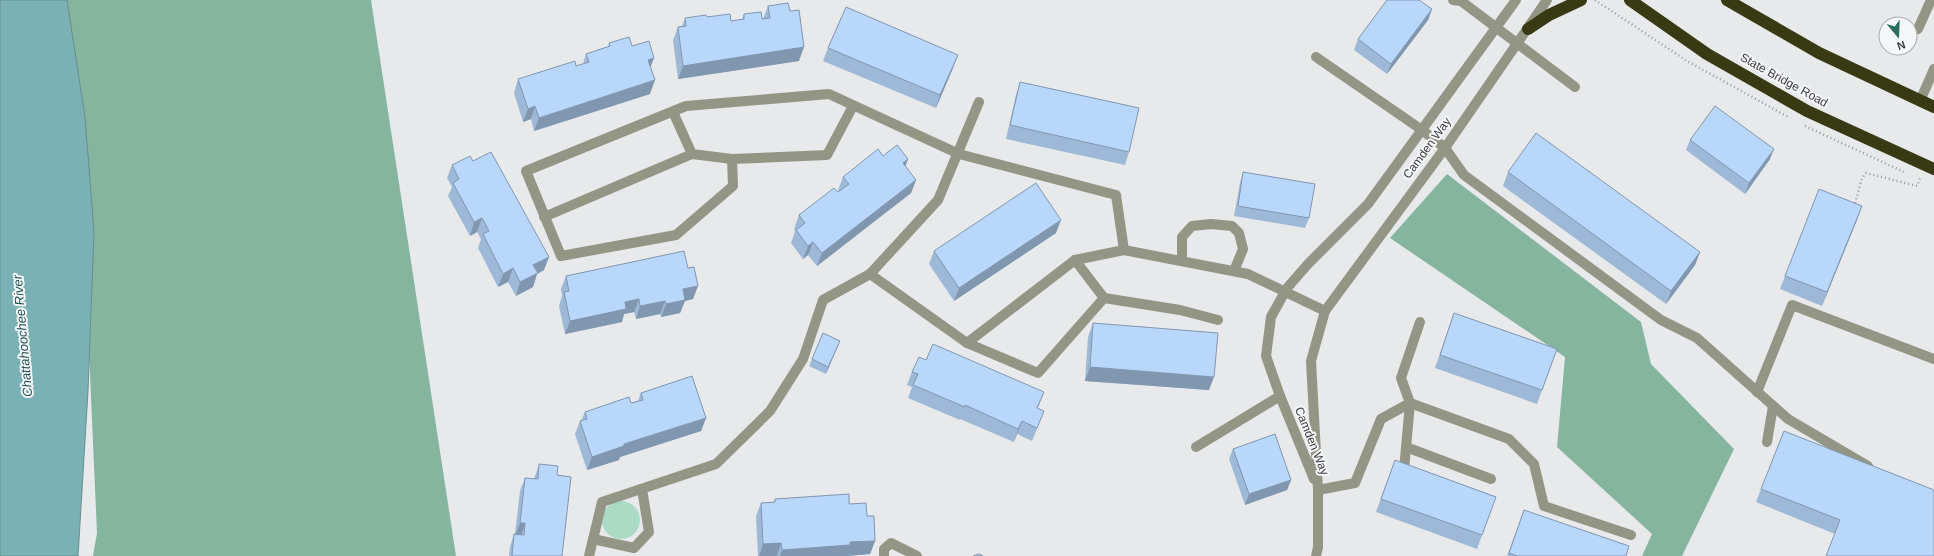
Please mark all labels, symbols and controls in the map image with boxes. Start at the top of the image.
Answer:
north arrow [1878,16,1918,56]
text: N [1895,38,1907,52]
street label: State Bridge Road [1738,50,1830,110]
street label: Camden Way [1400,115,1454,181]
water label: Chattahoochee River [10,274,35,397]
street label: Camden Way [1292,405,1332,477]

